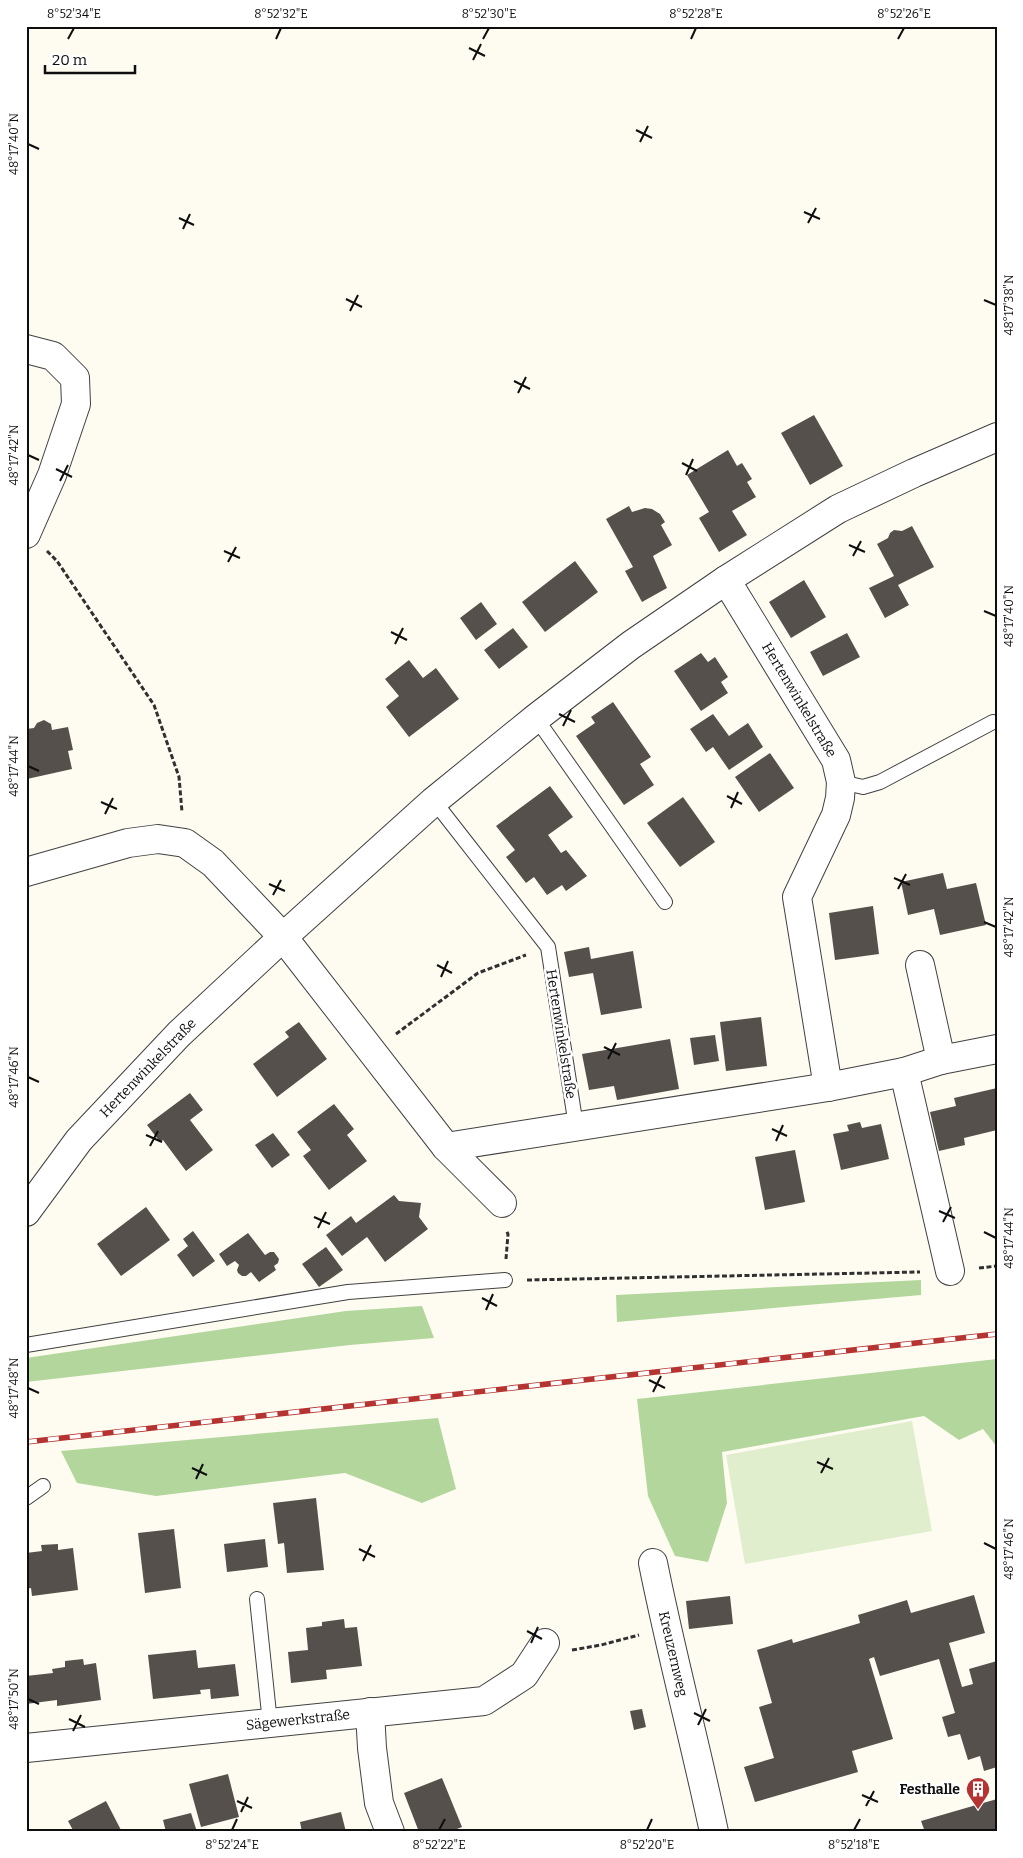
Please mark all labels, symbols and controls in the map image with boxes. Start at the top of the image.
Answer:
text: 8°52'34"E [47,7,101,21]
text: 8°52'32"E [254,7,308,21]
text: 8°52'30"E [462,7,516,21]
text: 8°52'28"E [669,7,723,21]
text: 8°52'26"E [877,7,931,21]
scale bar [45,42,135,74]
text: 20 m [52,51,88,69]
text: 48°17'40"N [7,113,21,175]
text: 48°17'38"N [1002,274,1016,336]
text: 48°17'42"N [7,424,21,485]
text: 48°17'40"N [1002,585,1016,647]
street label: Hertenwinkelstraße [758,640,840,760]
text: 48°17'44"N [7,735,21,797]
text: 48°17'42"N [1002,896,1016,957]
street label: Hertenwinkelstraße [542,968,580,1100]
street label: Hertenwinkelstraße [96,1015,200,1121]
text: 48°17'46"N [7,1046,21,1108]
text: 48°17'44"N [1002,1207,1016,1269]
text: 48°17'48"N [7,1357,21,1419]
text: 48°17'46"N [1002,1518,1016,1580]
street label: Kreuzernweg [655,1610,691,1699]
text: 48°17'50"N [7,1668,21,1730]
street label: Sägewerkstraße [245,1706,351,1734]
building icon: Festhalle [965,1776,991,1810]
place label: Festhalle [900,1781,960,1798]
text: 8°52'24"E [205,1838,259,1852]
text: 8°52'22"E [412,1838,466,1852]
text: 8°52'20"E [620,1838,674,1852]
text: 8°52'18"E [828,1838,880,1852]

